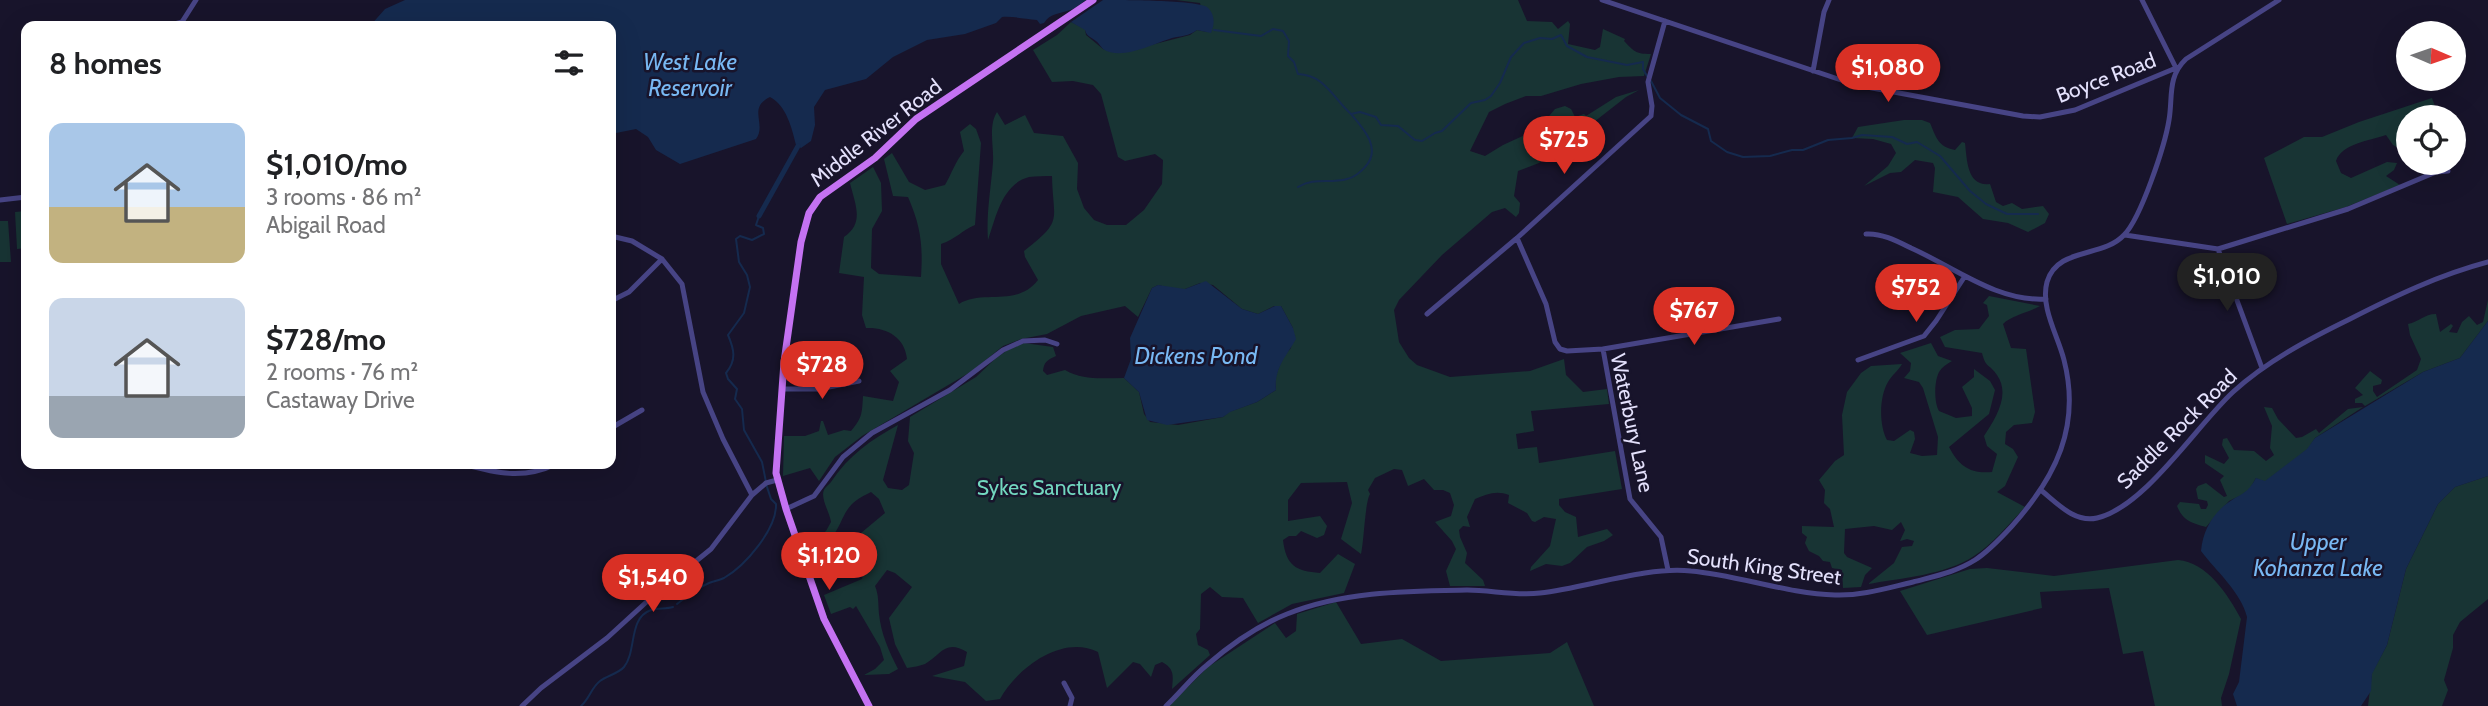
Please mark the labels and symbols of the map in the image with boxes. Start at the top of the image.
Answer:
north arrow [2396,21,2466,91]
pin: $1,080 [1831,44,1945,104]
street label: Boyce Road [2052,47,2159,108]
water label: West Lake Reservoir [643,48,737,102]
street label: Middle River Road [805,74,946,192]
pin: $725 [1523,116,1605,176]
pin: $1,010 [2170,254,2284,313]
pin: $752 [1875,264,1957,324]
pin: $767 [1653,288,1735,347]
pin: $728 [781,342,863,401]
water label: Dickens Pond [1134,342,1259,370]
street label: Waterbury Lane [1606,351,1659,495]
street label: Saddle Rock Road [2112,364,2242,494]
park label: Sykes Sanctuary [977,475,1122,500]
water label: Upper Kohanza Lake [2253,528,2383,582]
pin: $1,120 [772,532,886,592]
street label: South King Street [1685,543,1843,590]
pin: $1,540 [596,554,710,614]

